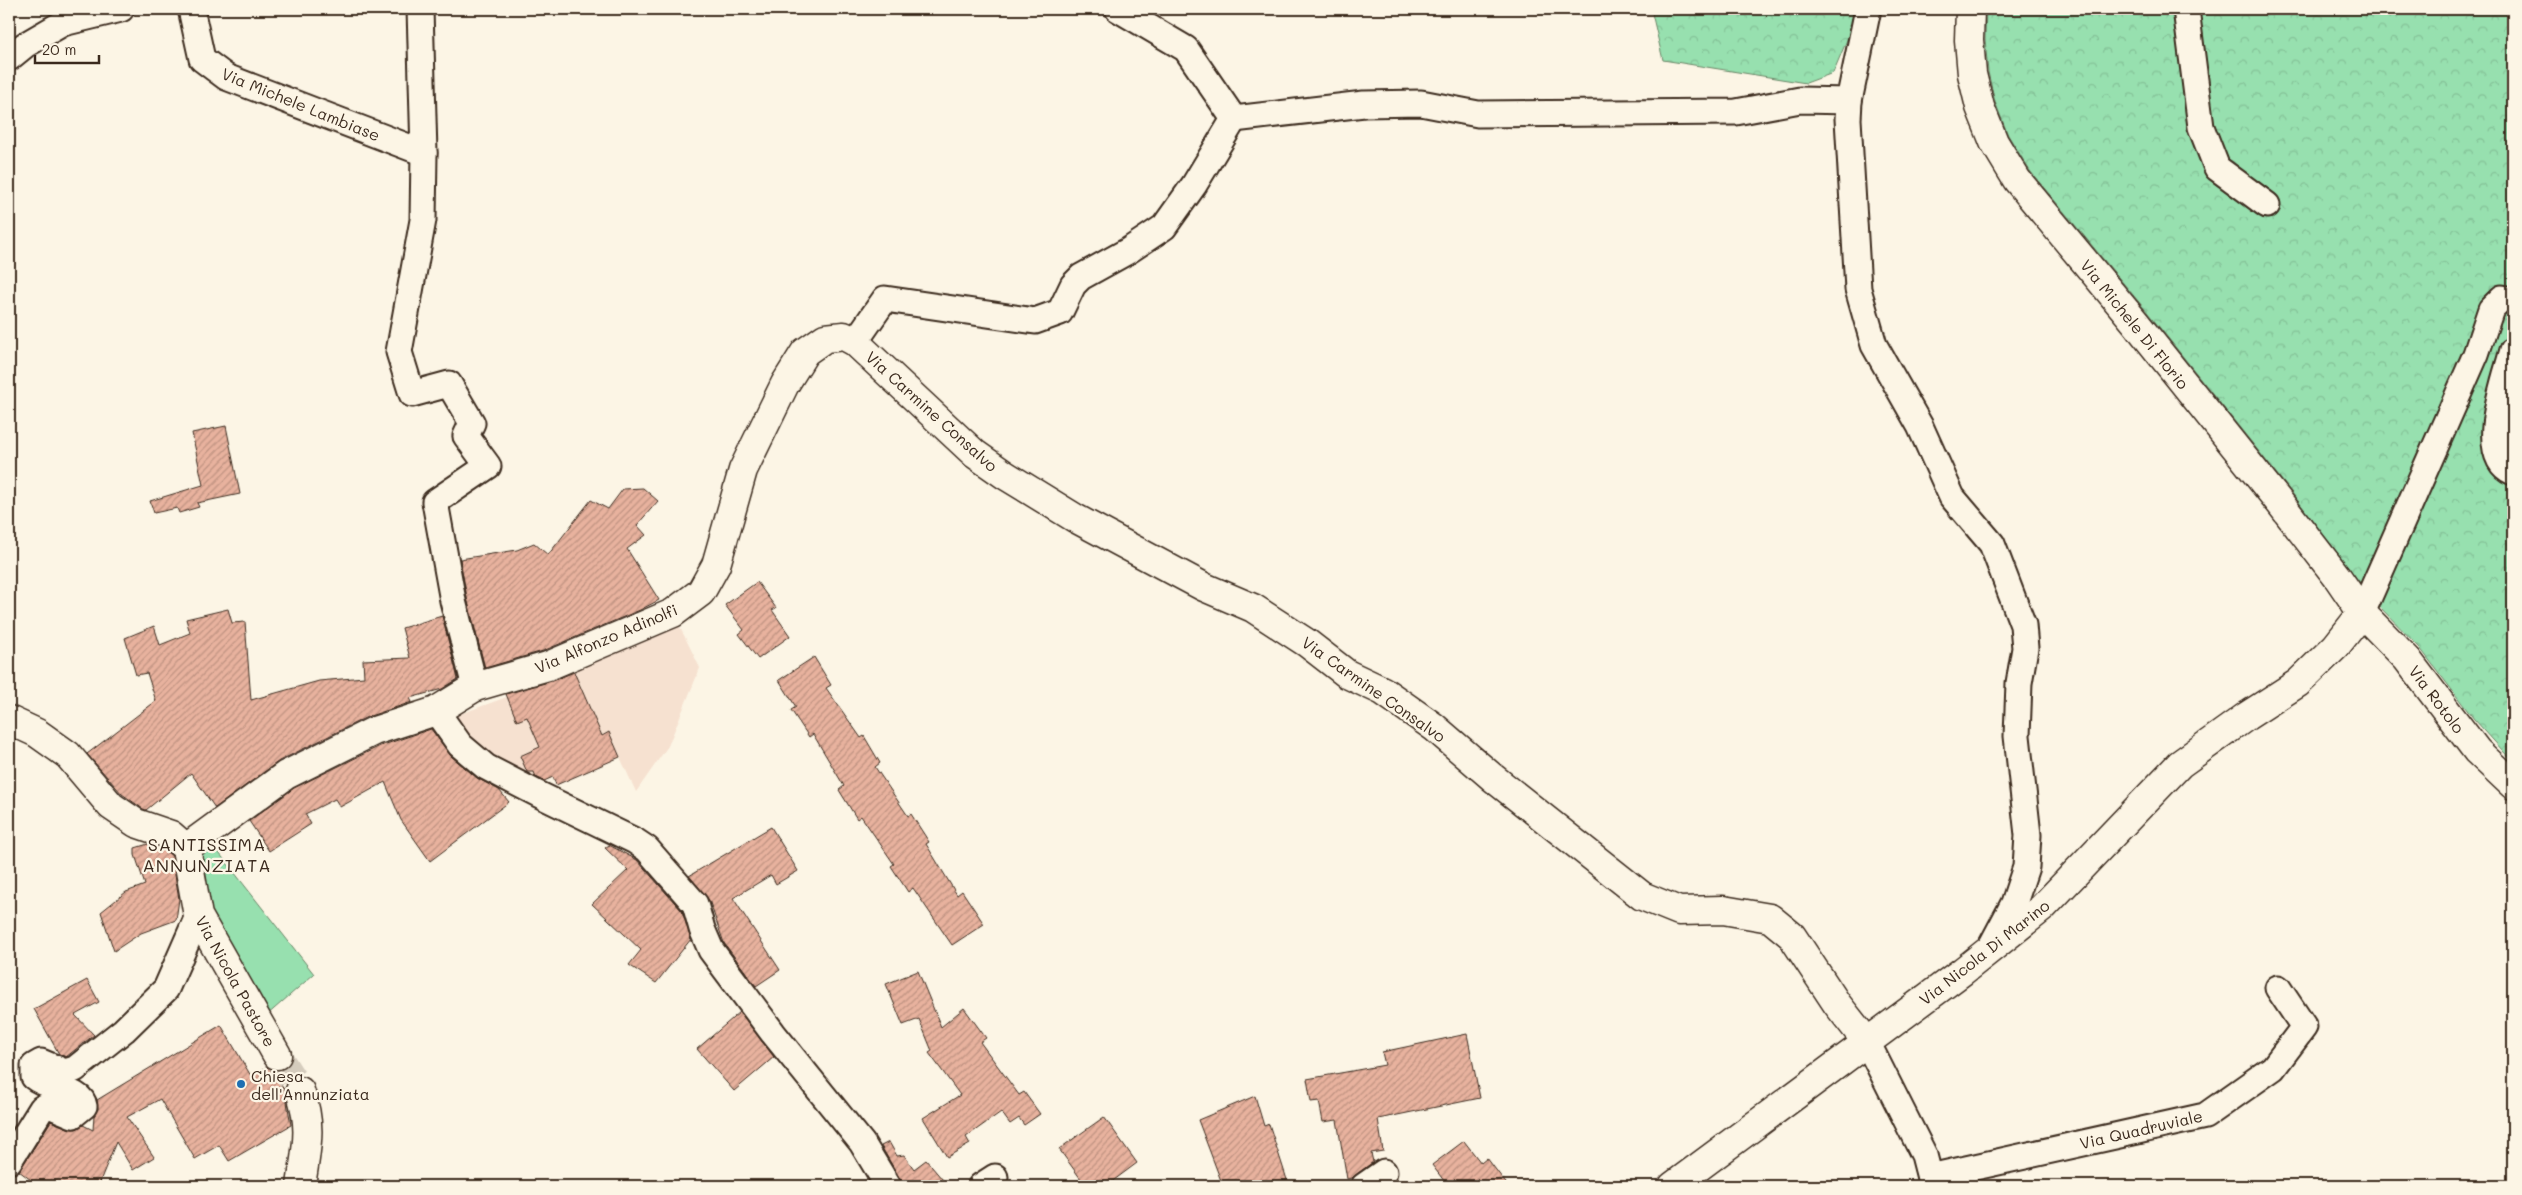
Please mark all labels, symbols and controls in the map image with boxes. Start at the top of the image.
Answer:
scale bar [35,32,99,64]
text: 20 m [42,39,76,59]
street label: Via Michele Lambiase [219,63,383,145]
street label: Via Michele Di Florio [2076,255,2194,393]
street label: Via Carmine Consalvo [862,346,1002,476]
street label: Via Alfonzo Adinolfi [531,598,681,678]
street label: Via Carmine Consalvo [1298,631,1450,747]
street label: Via Rotolo [2405,661,2469,737]
district label: SANTISSIMA ANNUNZIATA [142,832,272,877]
street label: Via Nicola Di Marino [1915,894,2053,1010]
street label: Via Nicola Pastore [191,912,281,1050]
place label: Chiesa dell'Annunziata [251,1065,370,1104]
marker: Chiesa dell'Annunziata [235,1078,247,1090]
street label: Via Quadruviale [2077,1105,2205,1153]

